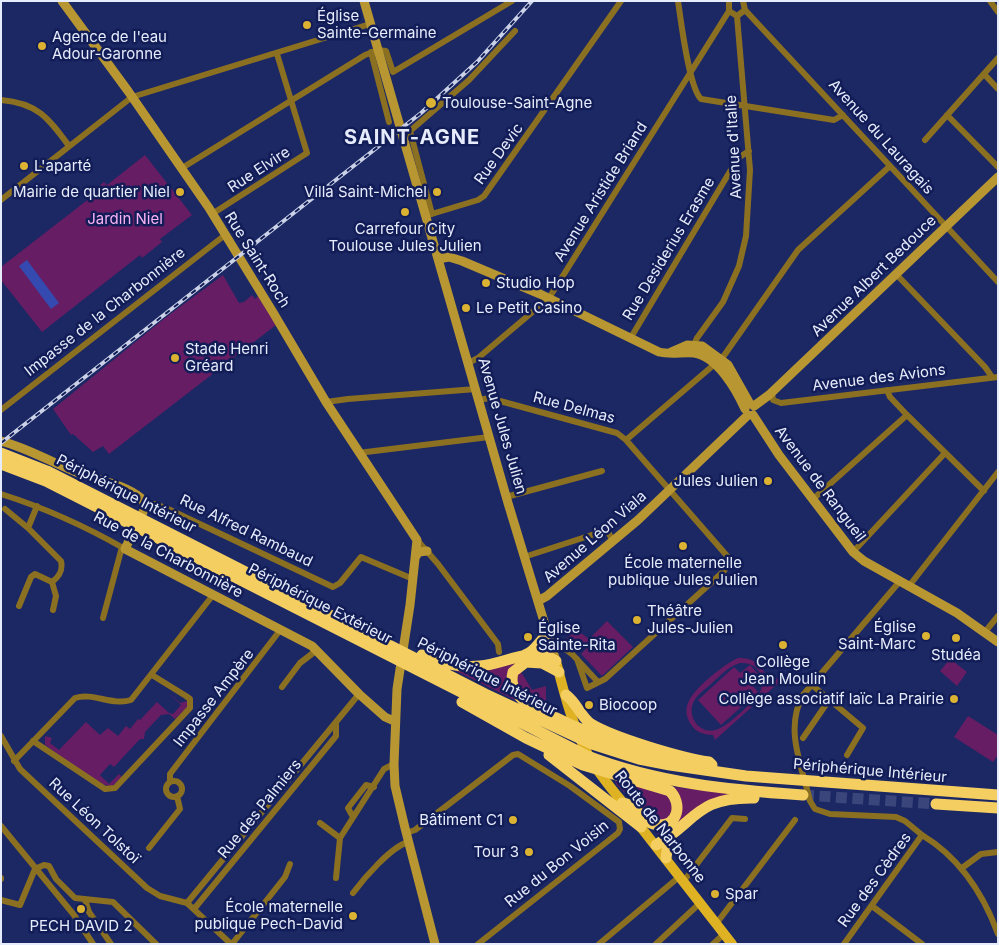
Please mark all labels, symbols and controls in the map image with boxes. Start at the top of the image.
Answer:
place label: Église Sainte-Germaine [317,7,437,42]
marker: Église Sainte-Germaine [301,19,313,31]
place label: Agence de l'eau Adour-Garonne [52,28,167,63]
marker: Agence de l'eau Adour-Garonne [36,40,48,52]
street label: Avenue du Lauragais [825,76,937,198]
place label: Toulouse-Saint-Agne [442,94,592,112]
street label: Avenue d'Italie [722,94,746,200]
marker: Toulouse-Saint-Agne [424,96,438,110]
street label: Avenue Aristide Briand [551,119,651,265]
street label: Rue Devic [471,120,527,188]
district label: SAINT-AGNE [343,126,481,150]
street label: Rue Elvire [225,143,293,197]
place label: L'aparté [34,157,91,175]
marker: L'aparté [18,160,30,172]
street label: Rue Desiderius Erasme [619,174,719,324]
place label: Mairie de quartier Niel [13,183,170,201]
place label: Villa Saint-Michel [304,183,427,201]
marker: Mairie de quartier Niel [174,186,186,198]
marker: Villa Saint-Michel [431,186,443,198]
marker: Carrefour City Toulouse Jules Julien [399,206,411,218]
street label: Rue Saint-Roch [220,209,294,311]
park label: Jardin Niel [87,210,163,228]
street label: Avenue Albert Bedouce [808,212,940,340]
place label: Carrefour City Toulouse Jules Julien [328,220,482,255]
street label: Impasse de la Charbonnière [21,244,189,380]
place label: Studio Hop [496,274,575,292]
marker: Studio Hop [480,277,492,289]
place label: Le Petit Casino [476,299,582,317]
marker: Le Petit Casino [460,302,472,314]
place label: Stade Henri Gréard [185,340,268,375]
marker: Stade Henri Gréard [169,352,181,364]
street label: Avenue Jules Julien [474,356,530,496]
street label: Avenue des Avions [811,361,947,395]
street label: Rue Delmas [531,388,617,428]
street label: Avenue de Rangueil [771,423,869,545]
street label: Périphérique Intérieur [53,451,199,537]
place label: Jules Julien [674,472,758,490]
marker: Jules Julien [762,475,774,487]
street label: Avenue Léon Viala [540,487,650,587]
street label: Rue Alfred Rambaud [177,491,315,571]
street label: Rue de la Charbonnière [90,508,246,602]
marker: École maternelle publique Jules Julien [677,540,689,552]
place label: École maternelle publique Jules Julien [608,554,758,589]
street label: Périphérique Extérieur [245,560,395,648]
place label: Théâtre Jules-Julien [647,602,733,637]
marker: Théâtre Jules-Julien [631,614,643,626]
place label: Église Saint-Marc [838,618,916,653]
place label: Église Sainte-Rita [538,619,616,654]
marker: Église Saint-Marc [920,630,932,642]
marker: Église Sainte-Rita [522,631,534,643]
marker: Studéa [950,632,962,644]
street label: Périphérique Intérieur [414,634,560,720]
marker: Collège Jean Moulin [777,639,789,651]
street label: Impasse Ampère [170,645,258,751]
place label: Studéa [931,646,981,664]
place label: Collège Jean Moulin [740,653,826,688]
place label: Collège associatif laïc La Prairie [719,690,944,708]
marker: Collège associatif laïc La Prairie [948,693,960,705]
place label: Biocoop [599,696,657,714]
marker: Biocoop [583,699,595,711]
street label: Périphérique Intérieur [792,755,948,787]
street label: Rue des Palmiers [215,756,305,862]
street label: Route de Narbonne [611,767,709,887]
street label: Rue Léon Tolstoï [45,774,143,868]
place label: Bâtiment C1 [419,811,503,829]
marker: Bâtiment C1 [507,814,519,826]
street label: Rue du Bon Voisin [501,817,613,911]
street label: Rue des Cèdres [835,829,915,931]
place label: Tour 3 [473,843,519,861]
marker: Tour 3 [523,846,535,858]
place label: Spar [725,885,758,903]
marker: Spar [709,888,721,900]
place label: École maternelle publique Pech-David [195,898,343,933]
marker: PECH DAVID 2 [75,903,87,915]
marker: École maternelle publique Pech-David [347,910,359,922]
place label: PECH DAVID 2 [29,917,133,935]

